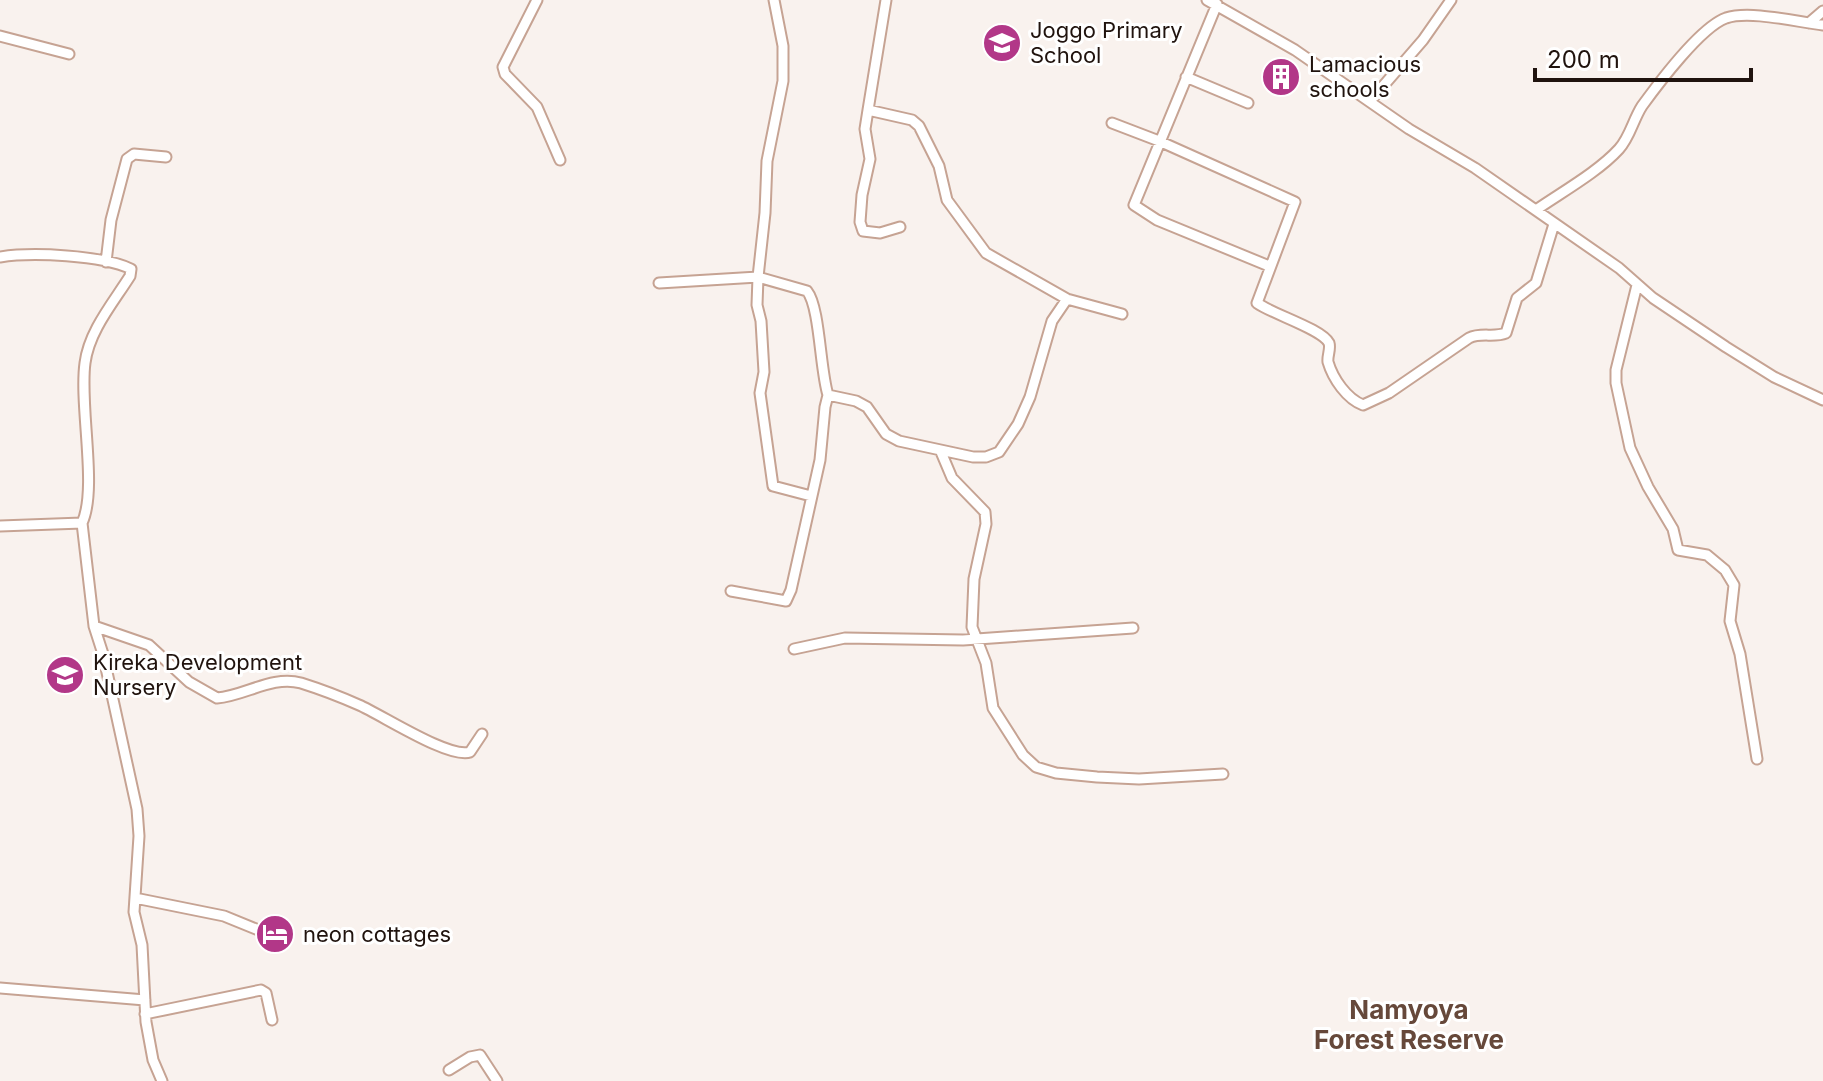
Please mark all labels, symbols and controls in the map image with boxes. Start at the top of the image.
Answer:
place label: Joggo Primary School [1030,17,1183,68]
school or university icon: Joggo Primary School [981,22,1023,64]
scale bar [1535,32,1751,82]
text: 200 m [1547,45,1620,74]
place label: Lamacious schools [1309,51,1421,102]
building icon: Lamacious schools [1260,56,1302,98]
place label: Kireka Development Nursery [93,649,302,700]
school or university icon: Kireka Development Nursery [44,654,86,696]
hotel icon: neon cottages [254,913,296,955]
place label: neon cottages [303,921,451,947]
district label: Namyoya Forest Reserve [1314,994,1504,1055]

